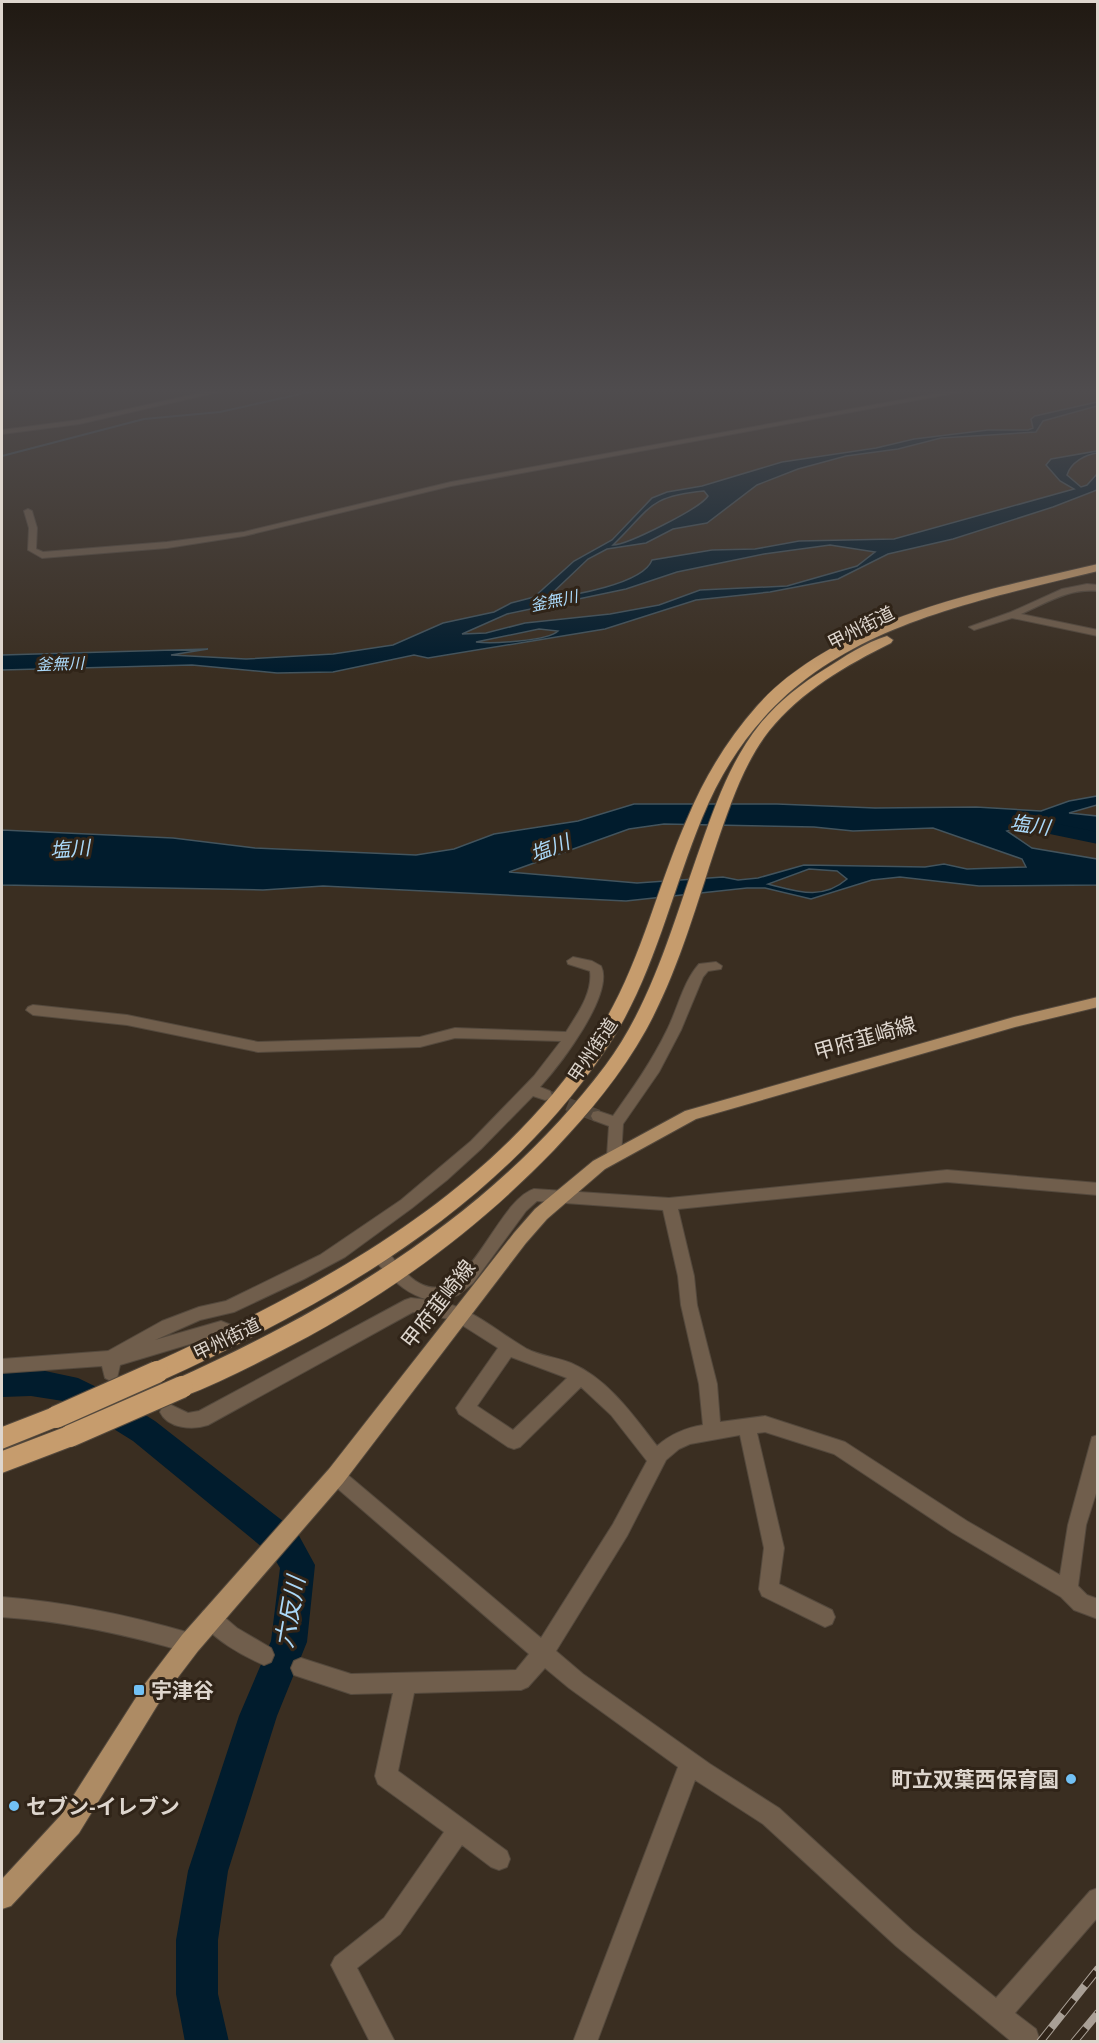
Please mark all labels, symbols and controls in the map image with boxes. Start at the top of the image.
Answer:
water label: 釜無川 [529,586,581,615]
street label: 甲州街道 [824,602,898,654]
water label: 釜無川 [36,654,86,674]
water label: 塩川 [1009,810,1053,840]
water label: 塩川 [527,829,575,866]
water label: 塩川 [49,835,93,862]
street label: 甲府韮崎線 [811,1012,919,1064]
street label: 甲州街道 [564,1014,622,1086]
street label: 甲府韮崎線 [396,1255,480,1353]
street label: 甲州街道 [190,1313,264,1365]
water label: 六反川 [269,1571,311,1650]
place label: 宇津谷 [151,1678,214,1703]
marker: 宇津谷 [132,1683,146,1697]
place label: 町立双葉西保育園 [891,1767,1059,1792]
marker: 町立双葉西保育園 [1064,1772,1078,1786]
place label: セブン-イレブン [26,1794,180,1819]
marker: セブン-イレブン [7,1799,21,1813]

